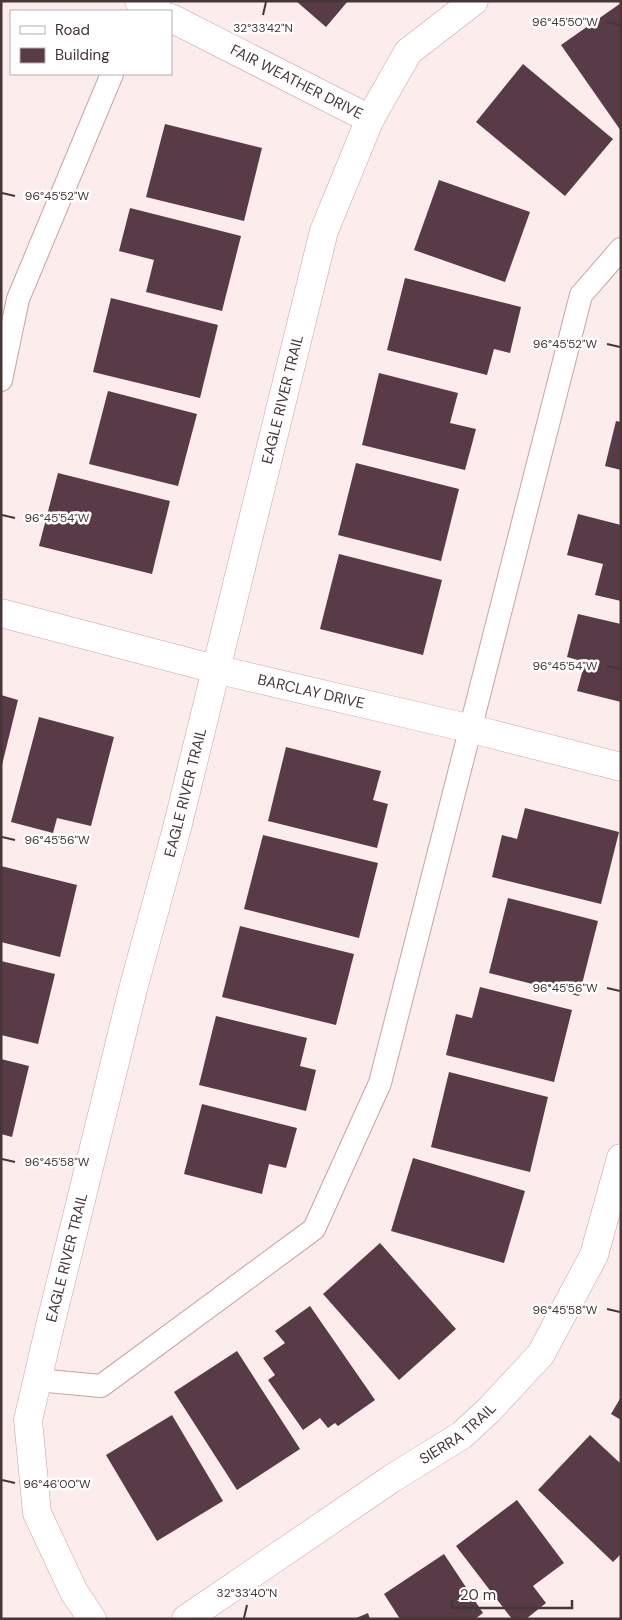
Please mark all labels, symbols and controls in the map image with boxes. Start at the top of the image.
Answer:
legend [10,10,172,75]
text: 96°45'50"W [532,14,598,30]
text: Road [55,20,90,40]
text: 32°33'42"N [233,20,293,36]
street label: FAIR WEATHER DRIVE [227,40,367,124]
text: Building [55,45,110,65]
text: 96°45'52"W [25,188,90,204]
street label: EAGLE RIVER TRAIL [257,333,308,466]
text: 96°45'52"W [533,336,598,352]
text: 96°45'54"W [25,510,90,526]
text: 96°45'54"W [533,658,598,674]
street label: BARCLAY DRIVE [256,669,367,714]
street label: EAGLE RIVER TRAIL [160,726,211,859]
text: 96°45'56"W [24,832,90,848]
text: 96°45'56"W [532,980,598,996]
text: 96°45'58"W [25,1154,90,1170]
street label: EAGLE RIVER TRAIL [41,1191,92,1324]
text: 96°45'58"W [533,1302,598,1318]
street label: SIERRA TRAIL [416,1399,501,1469]
text: 96°46'00"W [23,1476,91,1492]
scale bar [452,1578,572,1610]
text: 32°33'40"N [217,1585,277,1601]
text: 20 m [460,1585,496,1605]

